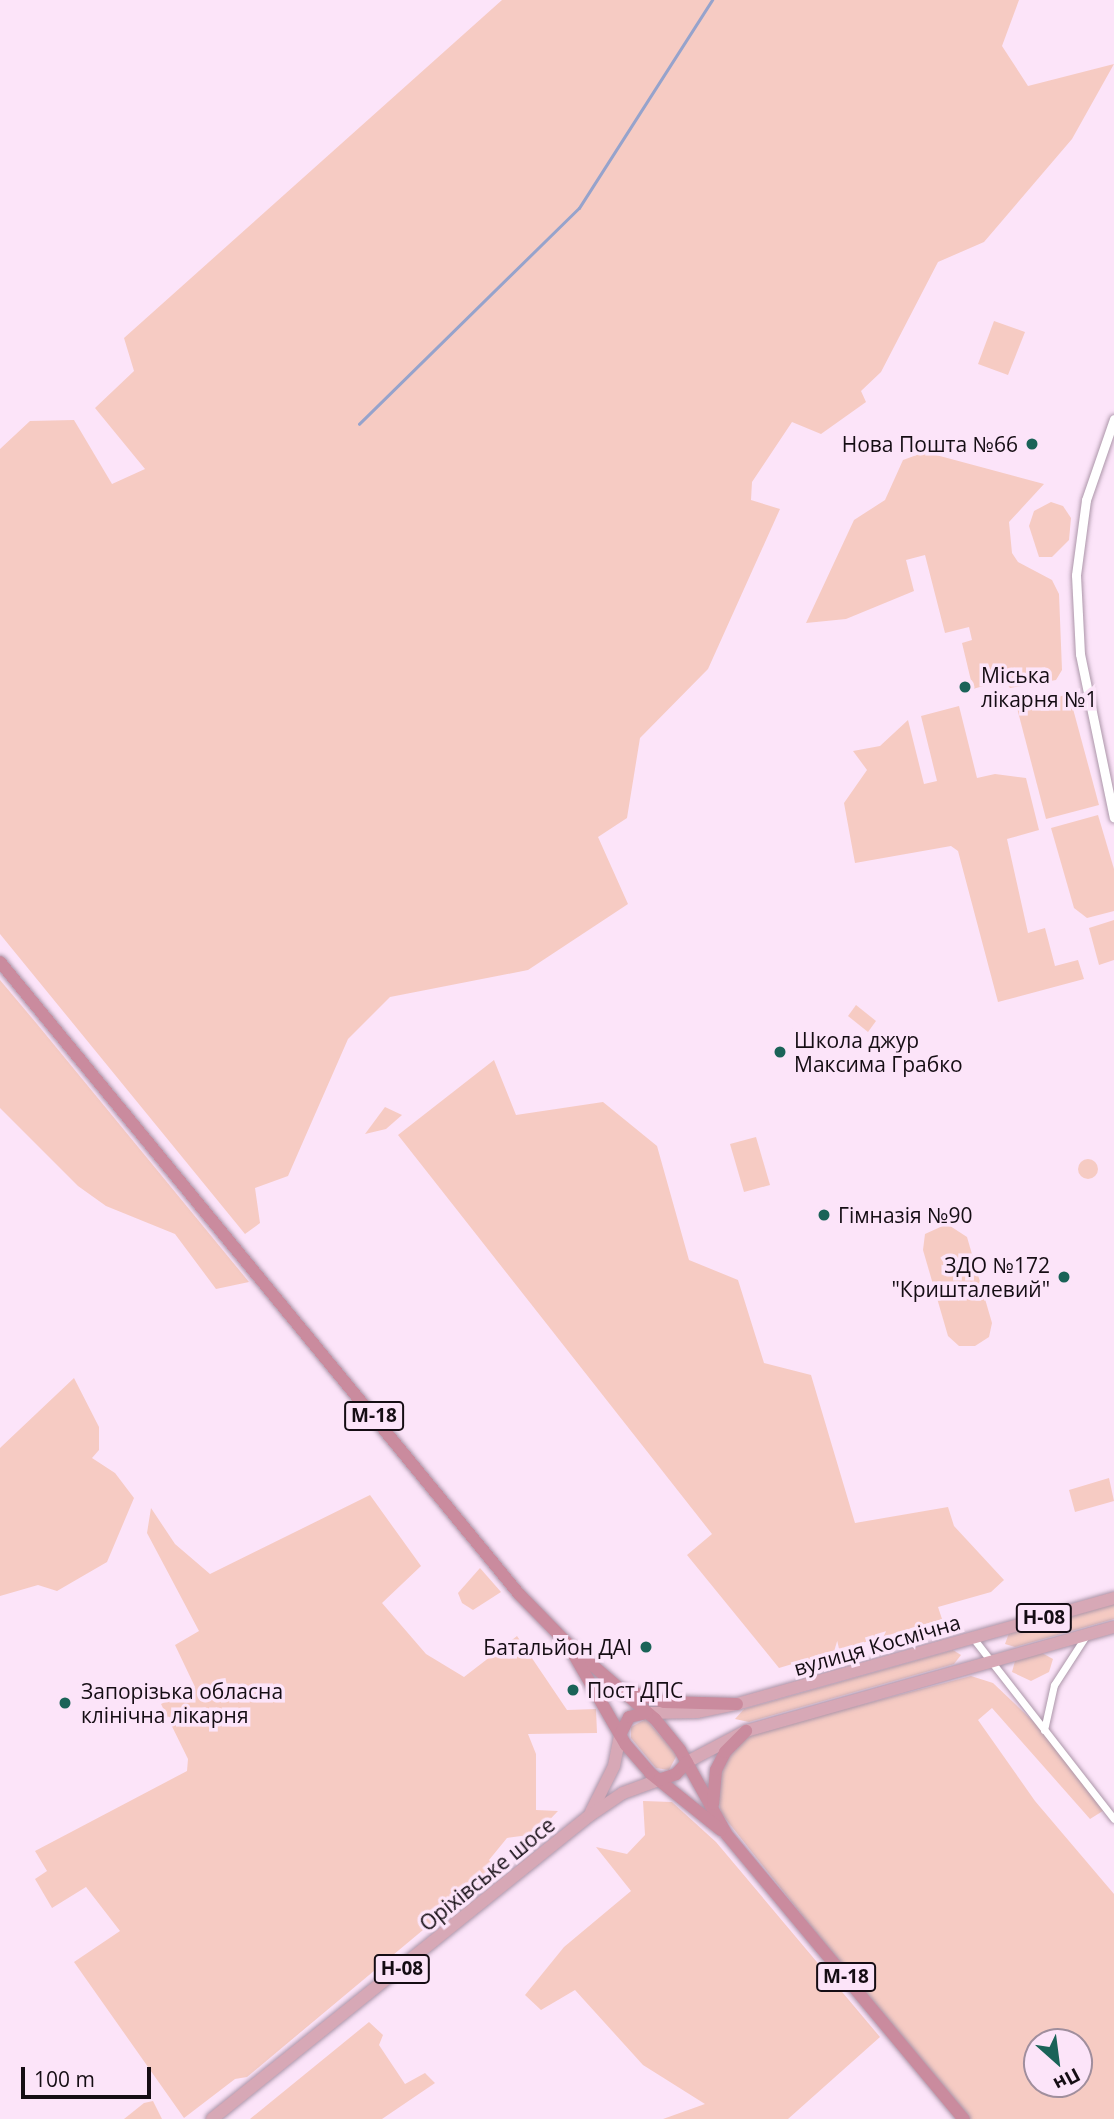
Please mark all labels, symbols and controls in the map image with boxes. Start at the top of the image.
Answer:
place label: Нова Пошта №66 [842,431,1018,457]
marker: Нова Пошта №66 [1024,436,1040,452]
place label: Міська лікарня №1 [981,662,1097,712]
marker: Міська лікарня №1 [955,677,975,697]
place label: Школа джур Максима Грабко [794,1027,963,1077]
marker: Школа джур Максима Грабко [772,1044,788,1060]
place label: Гімназія №90 [838,1202,973,1228]
marker: Гімназія №90 [816,1207,832,1223]
place label: ЗДО №172 "Кришталевий" [891,1252,1050,1302]
marker: ЗДО №172 "Кришталевий" [1056,1269,1072,1285]
road number: М-18 [342,1400,406,1432]
road number: Н-08 [1014,1602,1074,1634]
street label: вулиця Космічна [791,1609,963,1681]
place label: Батальйон ДАI [483,1634,632,1660]
marker: Батальйон ДАI [638,1639,654,1655]
place label: Пост ДПС [587,1677,683,1703]
place label: Запорізька обласна клінічна лікарня [81,1678,283,1728]
marker: Пост ДПС [565,1682,581,1698]
marker: Запорізька обласна клінічна лікарня [55,1693,75,1713]
street label: Оріхівське шосе [414,1812,560,1936]
road number: Н-08 [372,1954,432,1984]
road number: М-18 [814,1962,878,1993]
north arrow [1023,2028,1093,2098]
scale bar [24,2052,154,2096]
text: Пн [1049,2062,1085,2098]
text: 100 m [34,2065,95,2093]

